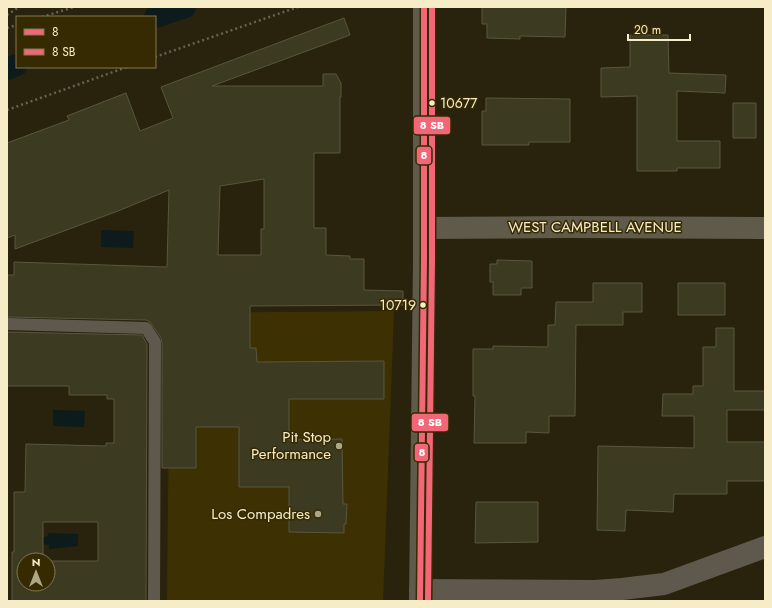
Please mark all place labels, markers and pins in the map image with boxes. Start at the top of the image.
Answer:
place label: 10677 [440,93,478,113]
marker: 10677 [427,98,437,108]
place label: 10719 [380,295,416,315]
marker: 10719 [418,300,428,310]
place label: Pit Stop Performance [251,426,331,465]
marker: Pit Stop Performance [334,441,344,451]
place label: Los Compadres [211,503,310,525]
marker: Los Compadres [313,509,323,519]

